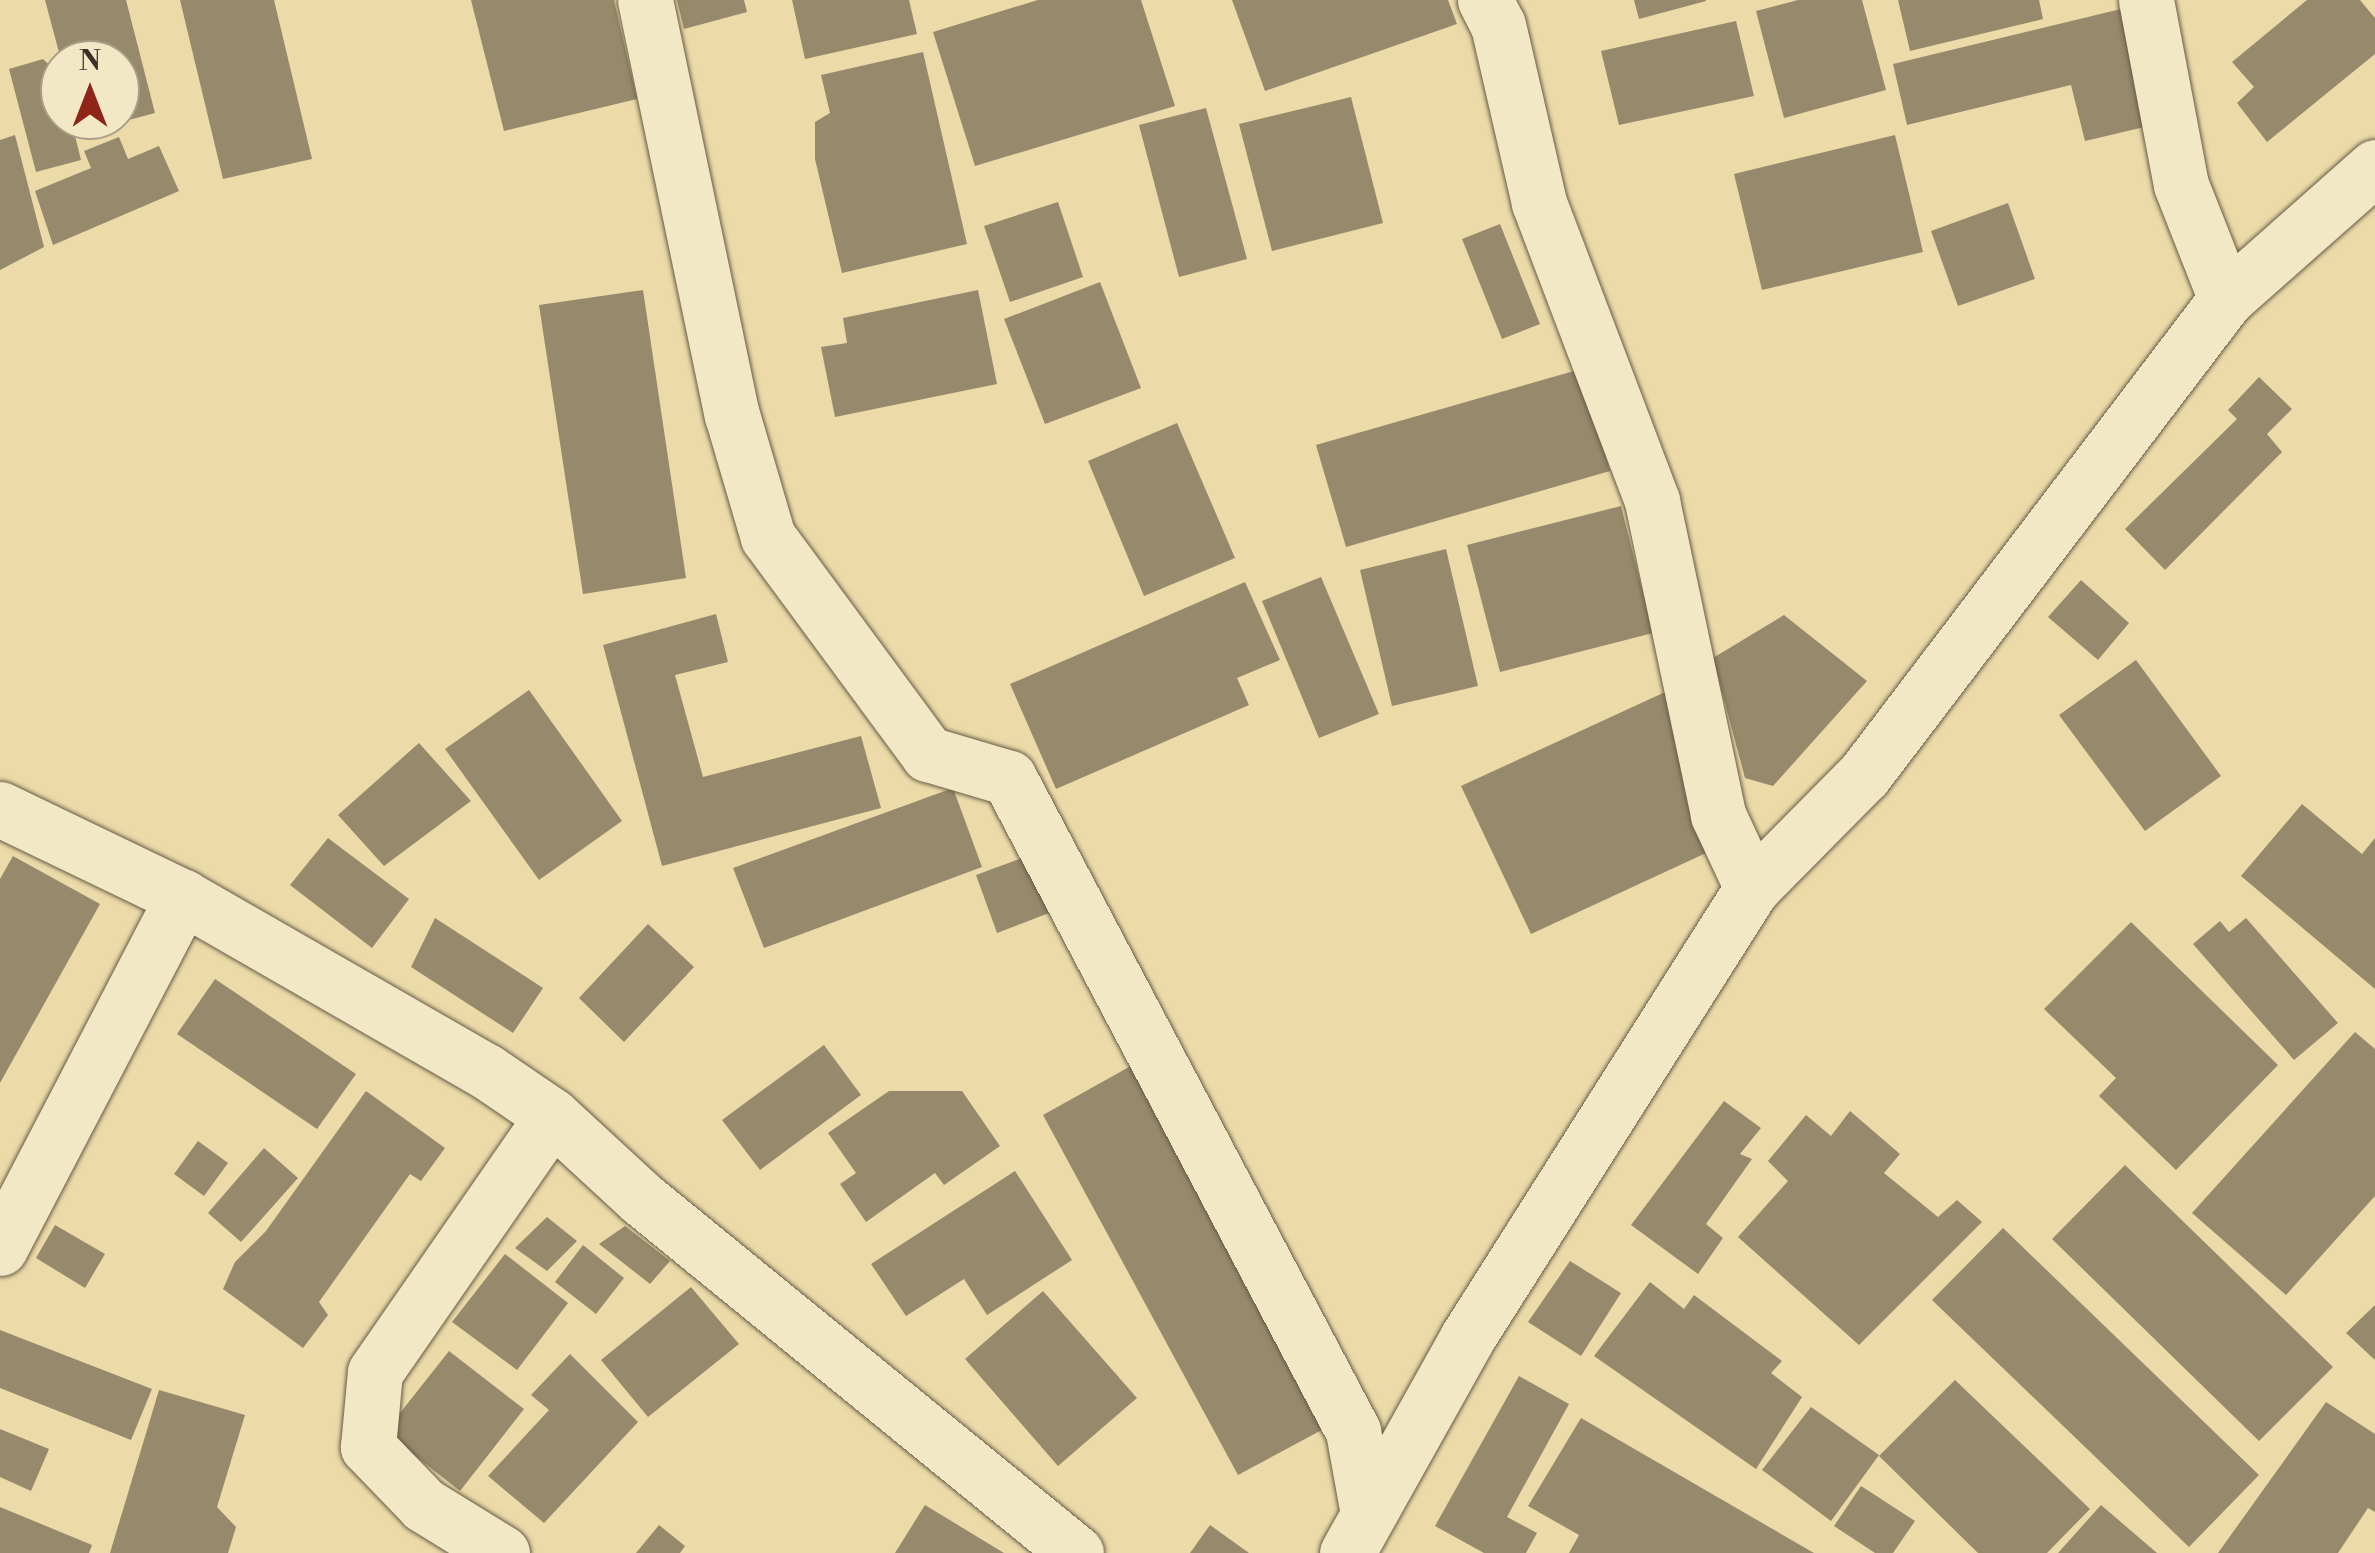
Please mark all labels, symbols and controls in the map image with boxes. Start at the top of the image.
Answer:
north arrow [40,40,140,140]
text: N [79,44,101,79]

